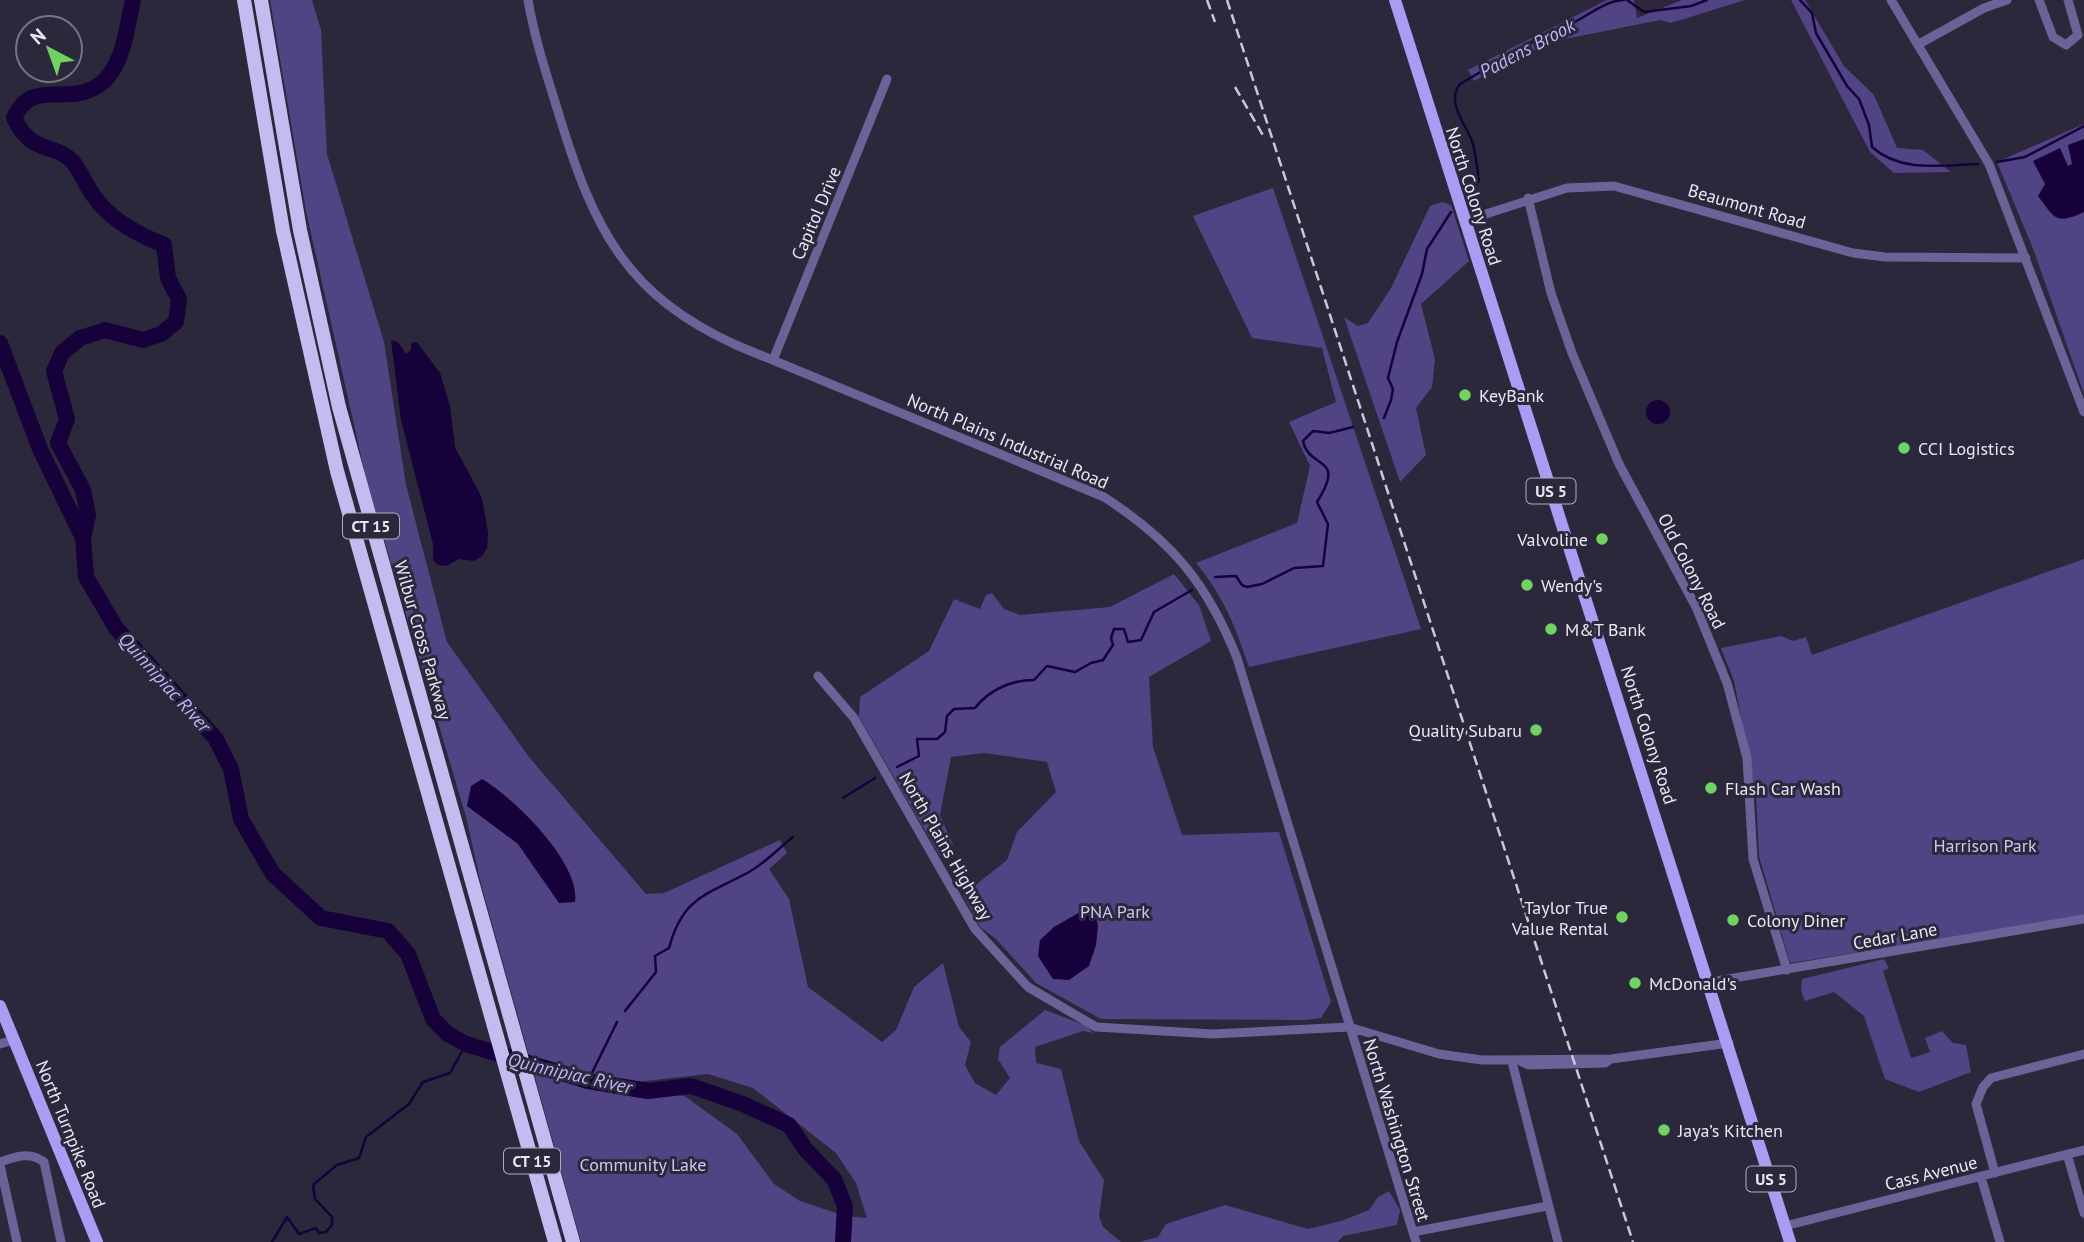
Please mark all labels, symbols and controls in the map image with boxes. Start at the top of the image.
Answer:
water label: Padens Brook [1475,12,1580,83]
north arrow [14,14,84,84]
text: N [25,23,50,49]
street label: North Colony Road [1441,124,1507,268]
street label: Capitol Drive [786,163,846,263]
street label: Beaumont Road [1685,178,1809,234]
place label: KeyBank [1479,384,1545,407]
marker: KeyBank [1457,387,1473,403]
street label: North Plains Industrial Road [904,388,1112,494]
place label: CCI Logistics [1918,437,2015,460]
marker: CCI Logistics [1896,440,1912,456]
road number: US 5 [1526,478,1576,504]
street label: Old Colony Road [1653,509,1731,633]
road number: CT 15 [343,513,399,538]
place label: Valvoline [1516,528,1588,551]
marker: Valvoline [1594,531,1610,547]
street label: Wilbur Cross Parkway [389,558,457,723]
place label: Wendy's [1541,574,1603,597]
marker: Wendy's [1519,577,1535,593]
place label: M&T Bank [1565,618,1646,641]
marker: M&T Bank [1543,621,1559,637]
water label: Quinnipiac River [114,627,217,738]
street label: North Colony Road [1616,663,1682,807]
place label: Quality Subaru [1409,719,1522,742]
marker: Quality Subaru [1528,722,1544,738]
street label: North Plains Highway [894,768,998,925]
place label: Flash Car Wash [1725,777,1841,800]
marker: Flash Car Wash [1703,780,1719,796]
park label: Harrison Park [1933,834,2037,857]
place label: Taylor True Value Rental [1511,896,1609,940]
park label: PNA Park [1080,900,1150,923]
marker: Taylor True Value Rental [1614,909,1630,925]
place label: Colony Diner [1747,909,1845,932]
marker: Colony Diner [1725,912,1741,928]
street label: Cedar Lane [1851,917,1939,955]
place label: McDonald's [1649,972,1737,995]
marker: McDonald's [1627,975,1643,991]
street label: North Washington Street [1358,1036,1436,1224]
water label: Quinnipiac River [506,1047,636,1099]
street label: North Turnpike Road [31,1057,111,1211]
place label: Jaya’s Kitchen [1677,1119,1783,1142]
marker: Jaya’s Kitchen [1656,1122,1672,1138]
road number: CT 15 [504,1148,560,1174]
street label: Cass Avenue [1882,1150,1980,1196]
park label: Community Lake [580,1153,706,1176]
road number: US 5 [1746,1166,1796,1191]

